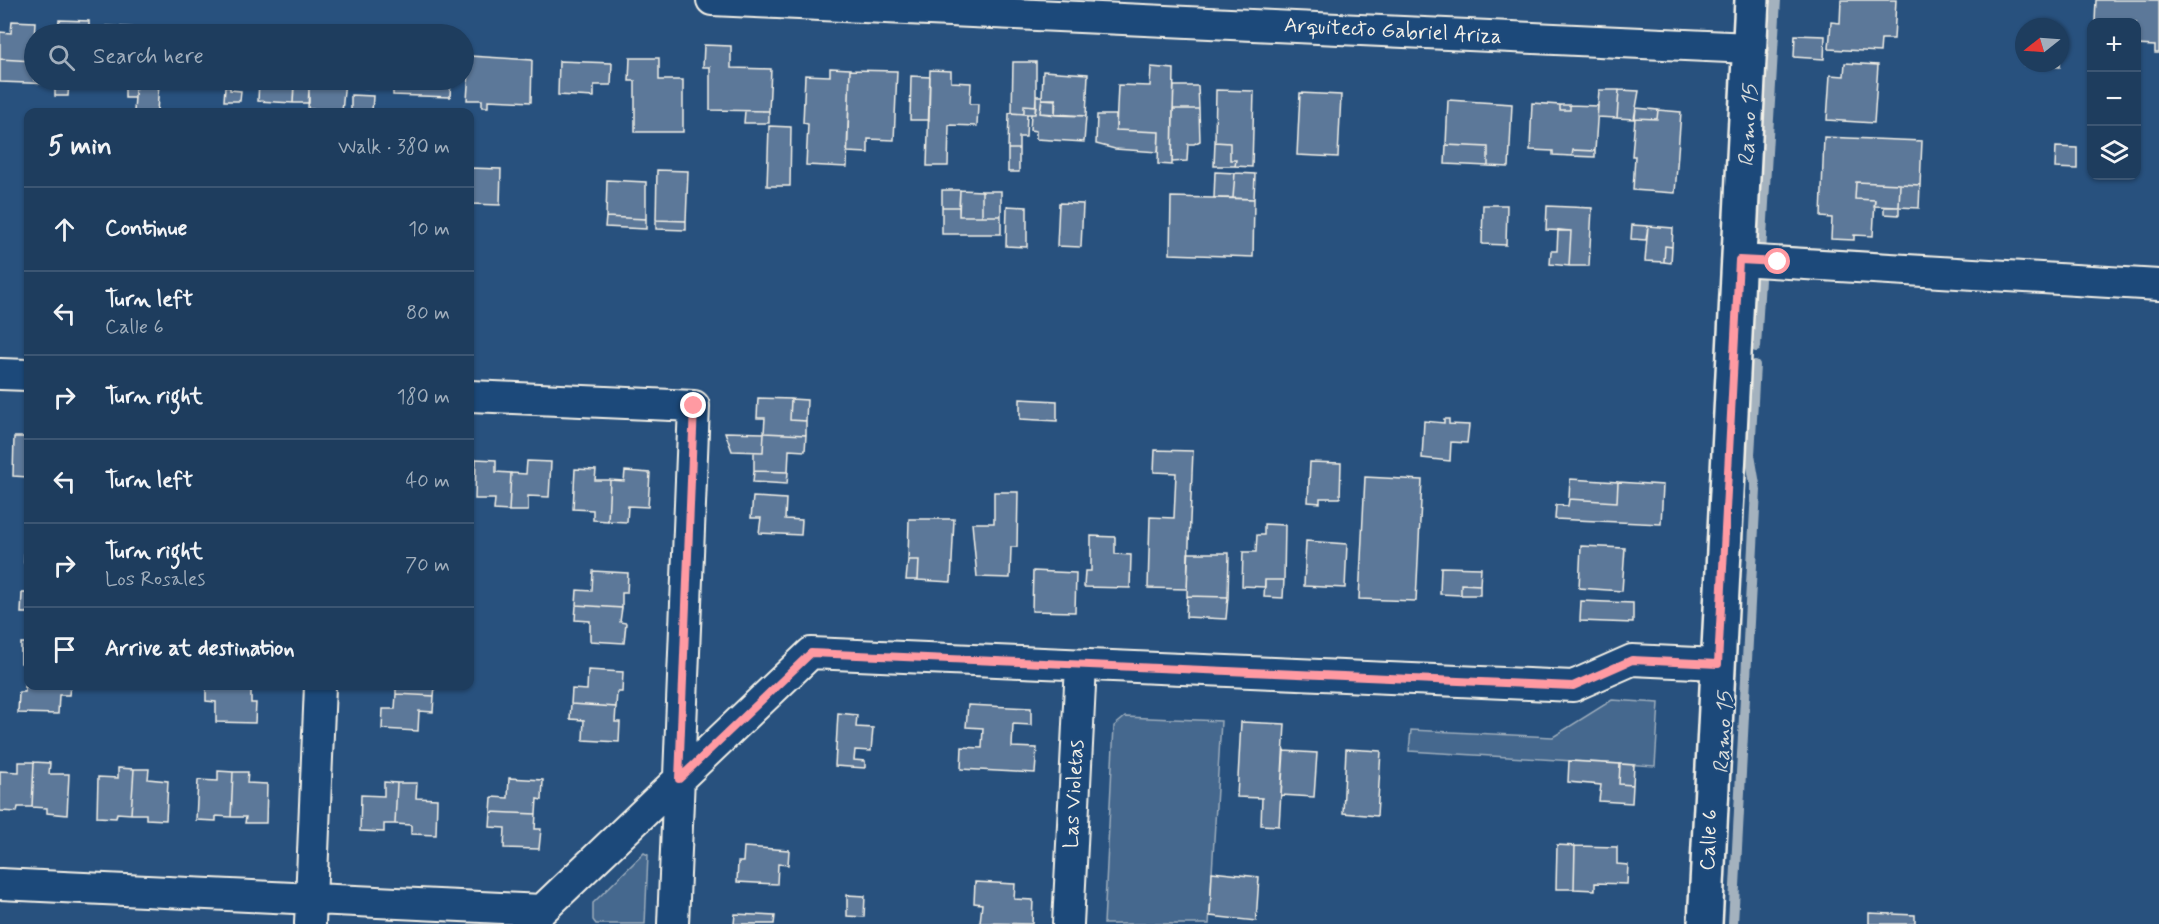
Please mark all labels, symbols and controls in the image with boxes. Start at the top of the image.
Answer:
street label: Arquitecto Gabriel Ariza [1283,11,1503,51]
north arrow [2015,18,2069,72]
map controls [2087,18,2141,180]
button: + [2087,18,2141,72]
search box [24,24,474,90]
icon: search [45,41,78,74]
text: Search here [93,43,204,71]
button: − [2087,72,2141,126]
water label: Ramo 15 [1733,82,1765,167]
button: layers [2087,126,2141,180]
text: 5 min [48,130,112,164]
text: Walk · 380 m [338,134,450,161]
icon: ahead [48,213,81,246]
text: Continue [105,215,187,243]
text: 10 m [408,216,450,243]
route start [1764,248,1790,274]
text: Turn left [105,286,193,314]
icon: left [48,297,81,330]
text: 80 m [406,300,450,327]
text: Calle 6 [105,314,164,341]
icon: right [48,381,81,414]
text: Turn right [105,383,203,411]
text: 180 m [397,384,450,411]
route end [680,392,706,418]
icon: left [48,465,81,498]
text: Turn left [105,467,193,495]
text: 40 m [406,468,450,495]
text: Turn right [105,538,203,566]
icon: right [48,549,81,582]
text: 70 m [405,552,450,579]
text: Los Rosales [105,566,206,593]
icon: arrive [48,633,81,666]
text: Arrive at destination [105,635,295,663]
water label: Ramo 15 [1708,689,1740,774]
street label: Las Violetas [1057,739,1091,849]
street label: Calle 6 [1693,809,1725,871]

